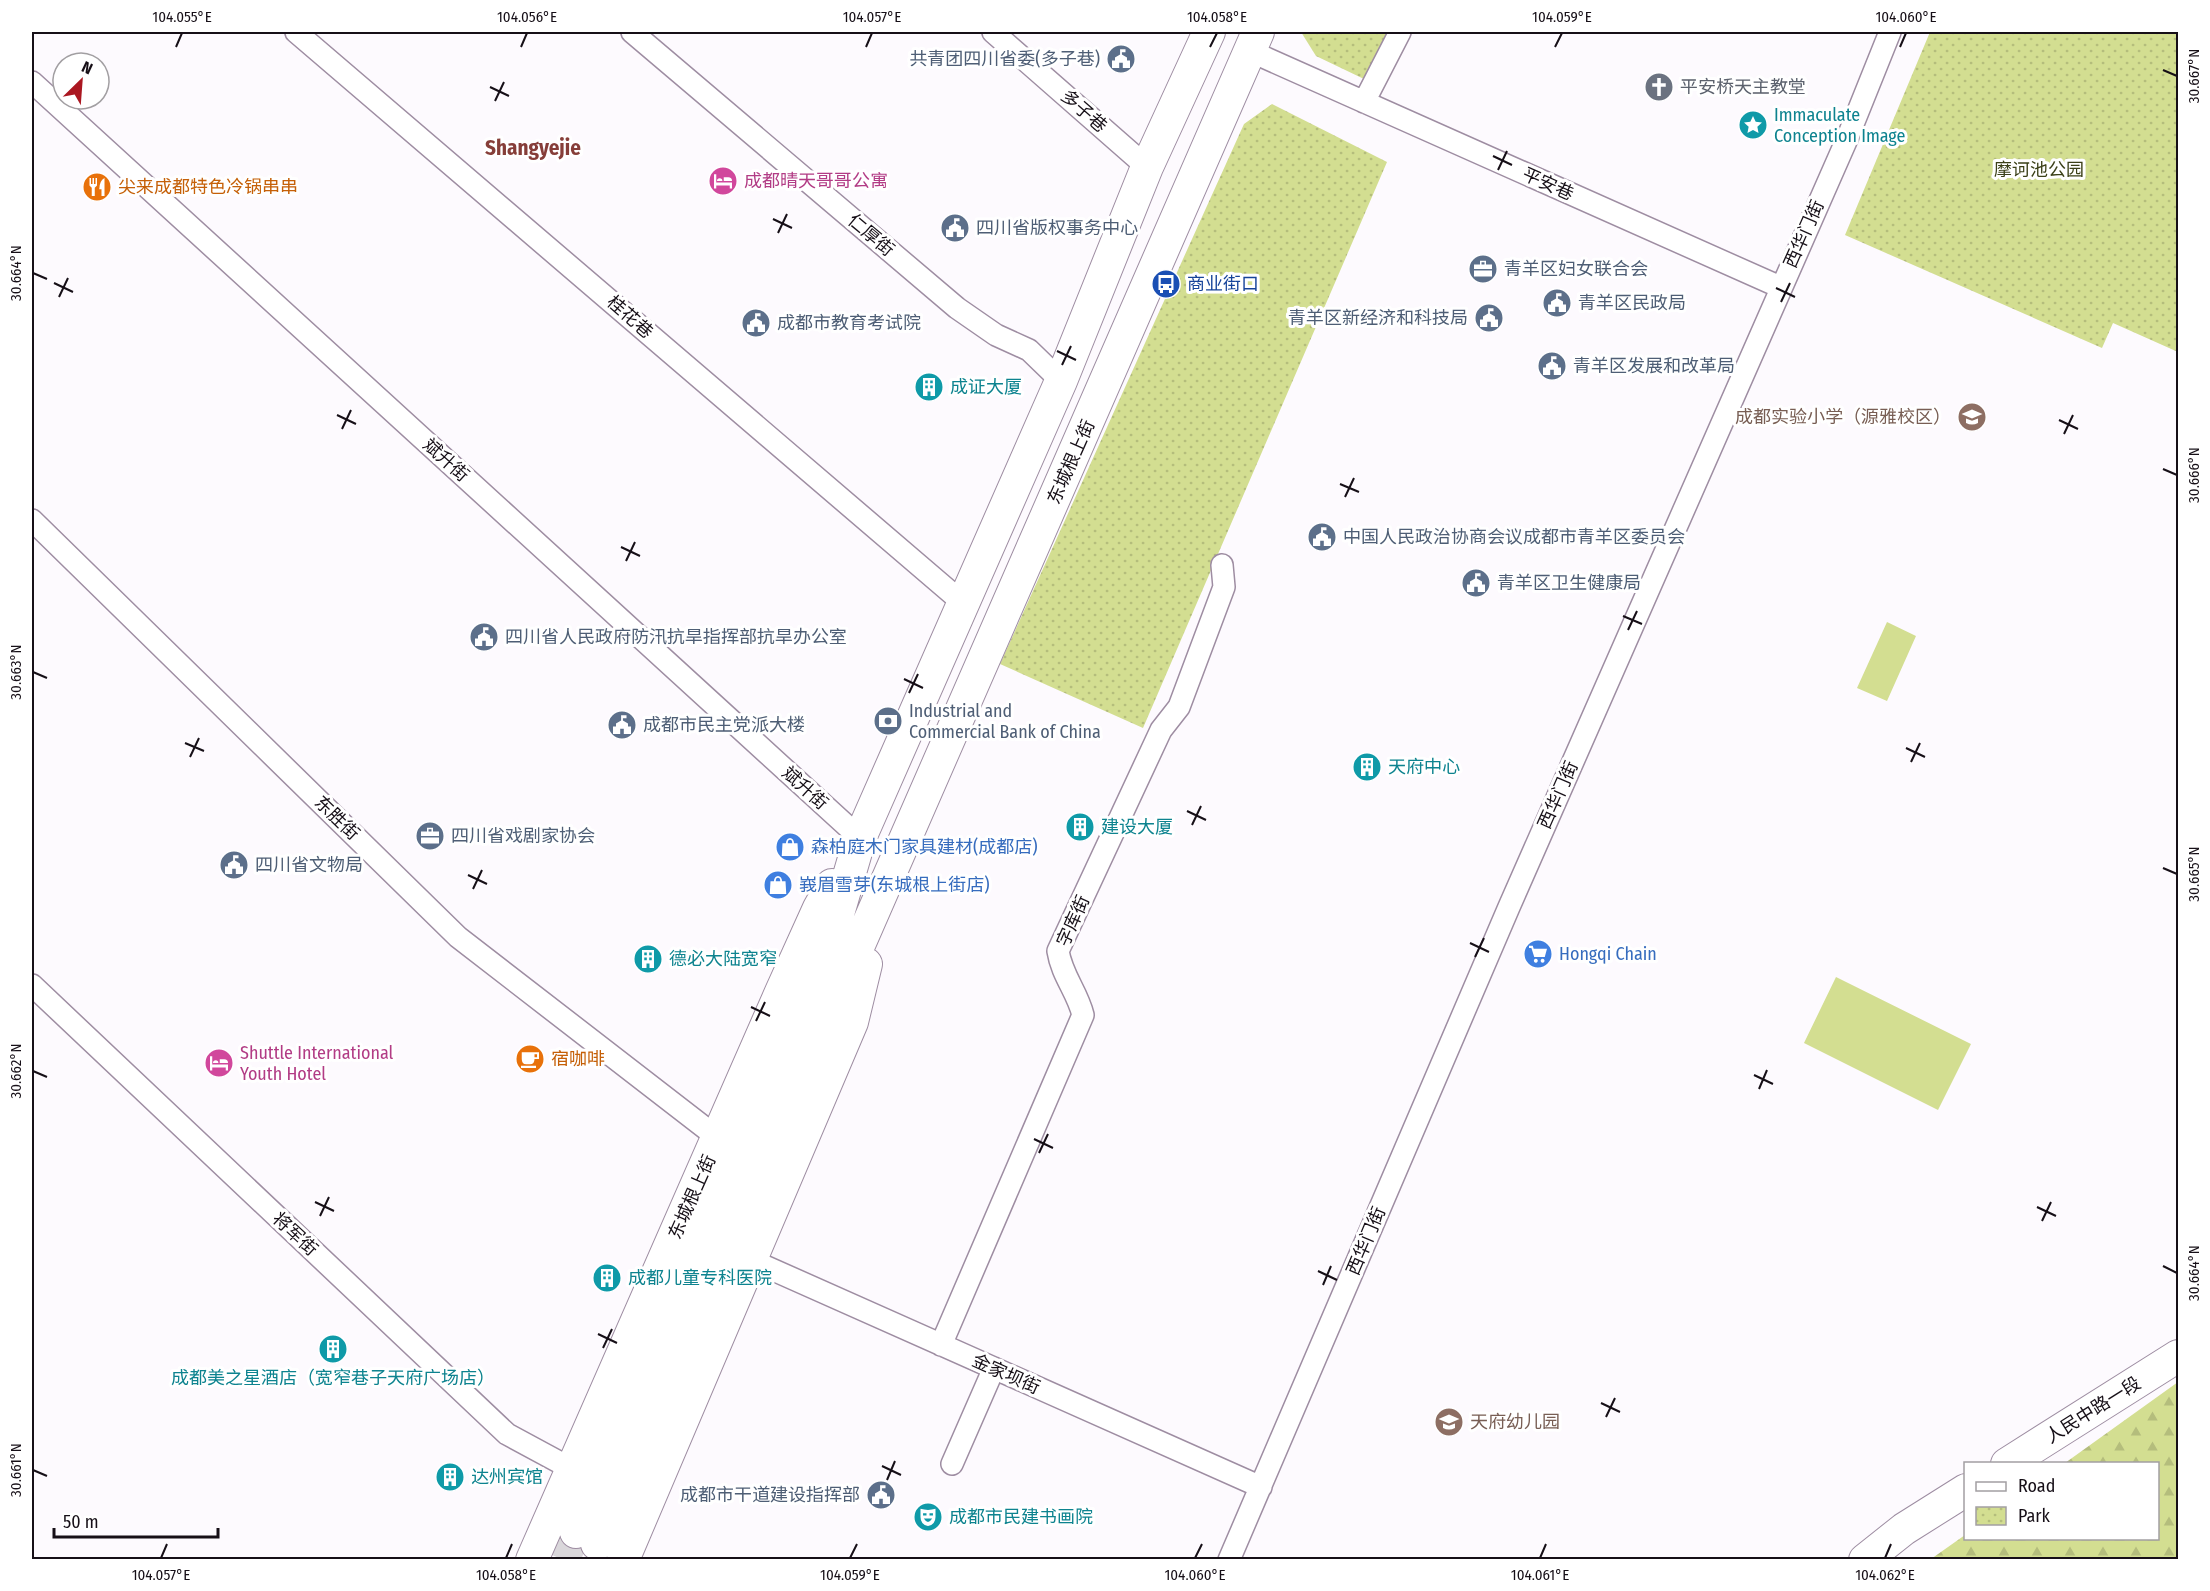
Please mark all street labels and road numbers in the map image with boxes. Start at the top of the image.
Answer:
street label: 多子巷 [1056,85,1112,137]
street label: 平安巷 [1519,163,1577,205]
street label: 西华门街 [1779,197,1829,271]
street label: 仁厚街 [843,209,899,261]
street label: 桂花巷 [602,291,658,343]
street label: 东城根上街 [1043,416,1099,508]
street label: 斌升街 [419,434,473,486]
street label: 西华门街 [1533,758,1583,832]
street label: 斌升街 [778,762,832,814]
street label: 东胜街 [310,791,364,845]
street label: 字库街 [1052,892,1094,950]
street label: 东城根上街 [664,1151,720,1243]
street label: 西华门街 [1342,1204,1390,1278]
street label: 将军街 [268,1208,322,1260]
street label: 金家坝街 [969,1349,1043,1399]
street label: 人民中路一段 [2041,1372,2145,1448]

